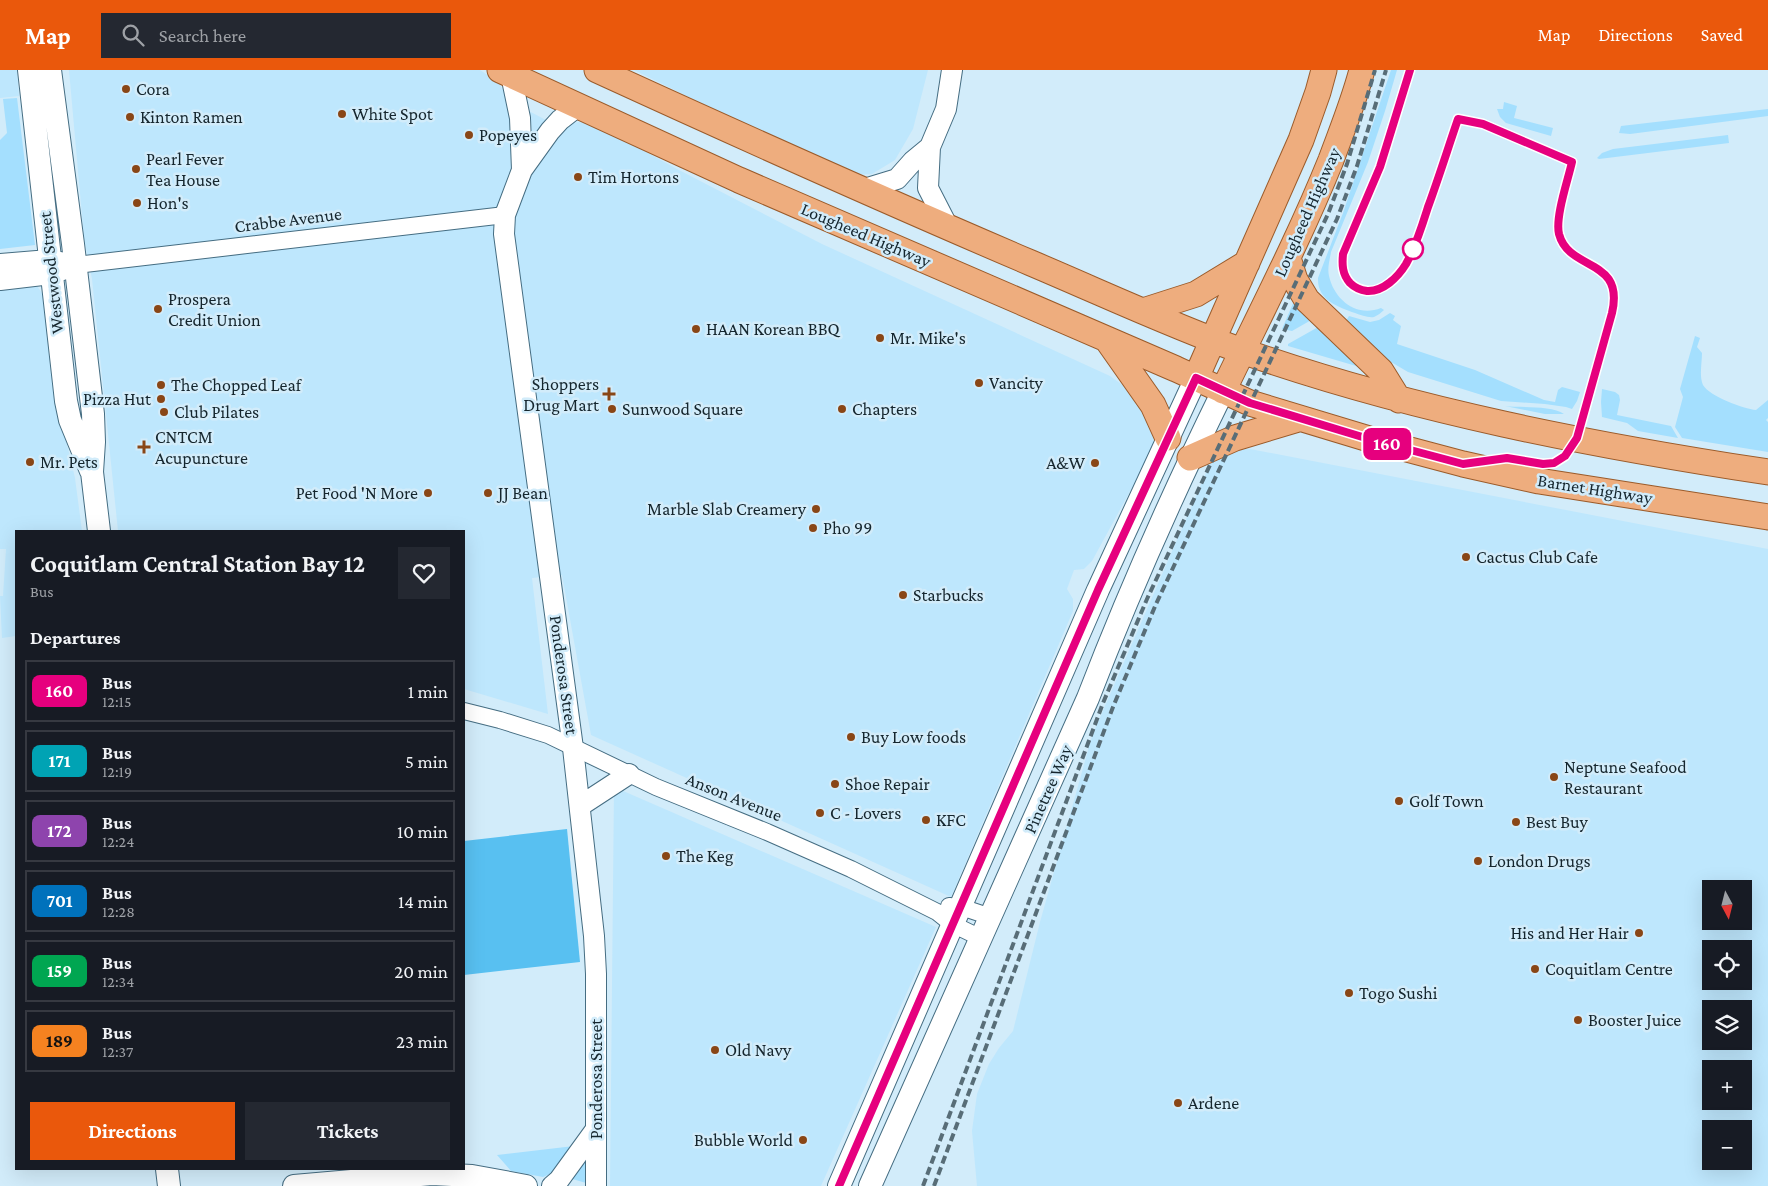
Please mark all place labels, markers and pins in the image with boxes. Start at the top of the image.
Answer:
place label: Cora [136,79,170,99]
marker: Cora [120,83,132,95]
place label: White Spot [352,104,434,124]
place label: Kinton Ramen [140,107,243,127]
marker: White Spot [336,108,348,120]
marker: Kinton Ramen [124,111,136,123]
place label: Popeyes [479,125,537,145]
marker: Popeyes [463,129,475,141]
place label: Pearl Fever Tea House [146,149,225,190]
marker: Pearl Fever Tea House [130,163,142,175]
place label: Tim Hortons [588,167,679,187]
marker: Tim Hortons [572,171,584,183]
place label: Hon's [147,193,189,213]
marker: Hon's [131,197,143,209]
unlabelled marker [1402,238,1424,260]
place label: Prospera Credit Union [168,289,261,330]
marker: Prospera Credit Union [152,303,164,315]
place label: HAAN Korean BBQ [706,319,841,339]
marker: HAAN Korean BBQ [690,323,702,335]
place label: Mr. Mike's [890,328,966,348]
marker: Mr. Mike's [874,332,886,344]
place label: Vancity [989,373,1043,393]
place label: Shoppers Drug Mart [523,374,600,415]
place label: The Chopped Leaf [171,375,303,395]
marker: Vancity [973,377,985,389]
marker: The Chopped Leaf [155,379,167,391]
marker: Shoppers Drug Mart [603,388,615,400]
place label: Pizza Hut [83,389,152,409]
marker: Pizza Hut [155,393,167,405]
place label: Sunwood Square [622,399,743,419]
place label: Chapters [852,399,917,419]
place label: Club Pilates [174,402,259,422]
marker: Sunwood Square [606,403,618,415]
marker: Chapters [836,403,848,415]
marker: Club Pilates [158,406,170,418]
place label: CNTCM Acupuncture [155,427,248,468]
marker: CNTCM Acupuncture [137,440,151,454]
place label: Mr. Pets [40,452,98,472]
place label: A&W [1046,453,1085,473]
marker: Mr. Pets [24,456,36,468]
marker: A&W [1089,457,1101,469]
place label: Pet Food 'N More [296,483,418,503]
place label: JJ Bean [496,483,548,503]
marker: Pet Food 'N More [422,487,434,499]
marker: JJ Bean [482,487,494,499]
place label: Marble Slab Creamery [647,499,807,519]
marker: Marble Slab Creamery [810,503,822,515]
place label: Pho 99 [823,518,872,538]
marker: Pho 99 [807,522,819,534]
place label: Cactus Club Cafe [1476,547,1598,567]
marker: Cactus Club Cafe [1460,551,1472,563]
place label: Starbucks [913,585,984,605]
marker: Starbucks [897,589,909,601]
place label: Buy Low foods [861,727,966,747]
marker: Buy Low foods [845,731,857,743]
place label: Neptune Seafood Restaurant [1564,757,1687,798]
marker: Neptune Seafood Restaurant [1548,771,1560,783]
place label: Shoe Repair [845,774,930,794]
marker: Shoe Repair [829,778,841,790]
place label: Golf Town [1409,791,1484,811]
marker: Golf Town [1393,795,1405,807]
place label: C - Lovers [830,803,901,823]
marker: C - Lovers [814,807,826,819]
place label: KFC [936,810,966,830]
place label: Best Buy [1526,812,1589,832]
marker: KFC [920,814,932,826]
marker: Best Buy [1510,816,1522,828]
place label: The Keg [676,846,734,866]
marker: The Keg [660,850,672,862]
place label: London Drugs [1488,851,1591,871]
marker: London Drugs [1472,855,1484,867]
place label: His and Her Hair [1510,923,1630,943]
marker: His and Her Hair [1633,927,1645,939]
place label: Coquitlam Centre [1545,959,1673,979]
marker: Coquitlam Centre [1529,963,1541,975]
place label: Togo Sushi [1359,983,1438,1003]
marker: Togo Sushi [1343,987,1355,999]
place label: Booster Juice [1588,1010,1681,1030]
marker: Booster Juice [1572,1014,1584,1026]
place label: Old Navy [725,1040,792,1060]
marker: Old Navy [709,1044,721,1056]
place label: Ardene [1188,1093,1239,1113]
marker: Ardene [1172,1097,1184,1109]
place label: Bubble World [694,1130,794,1150]
marker: Bubble World [797,1134,809,1146]

